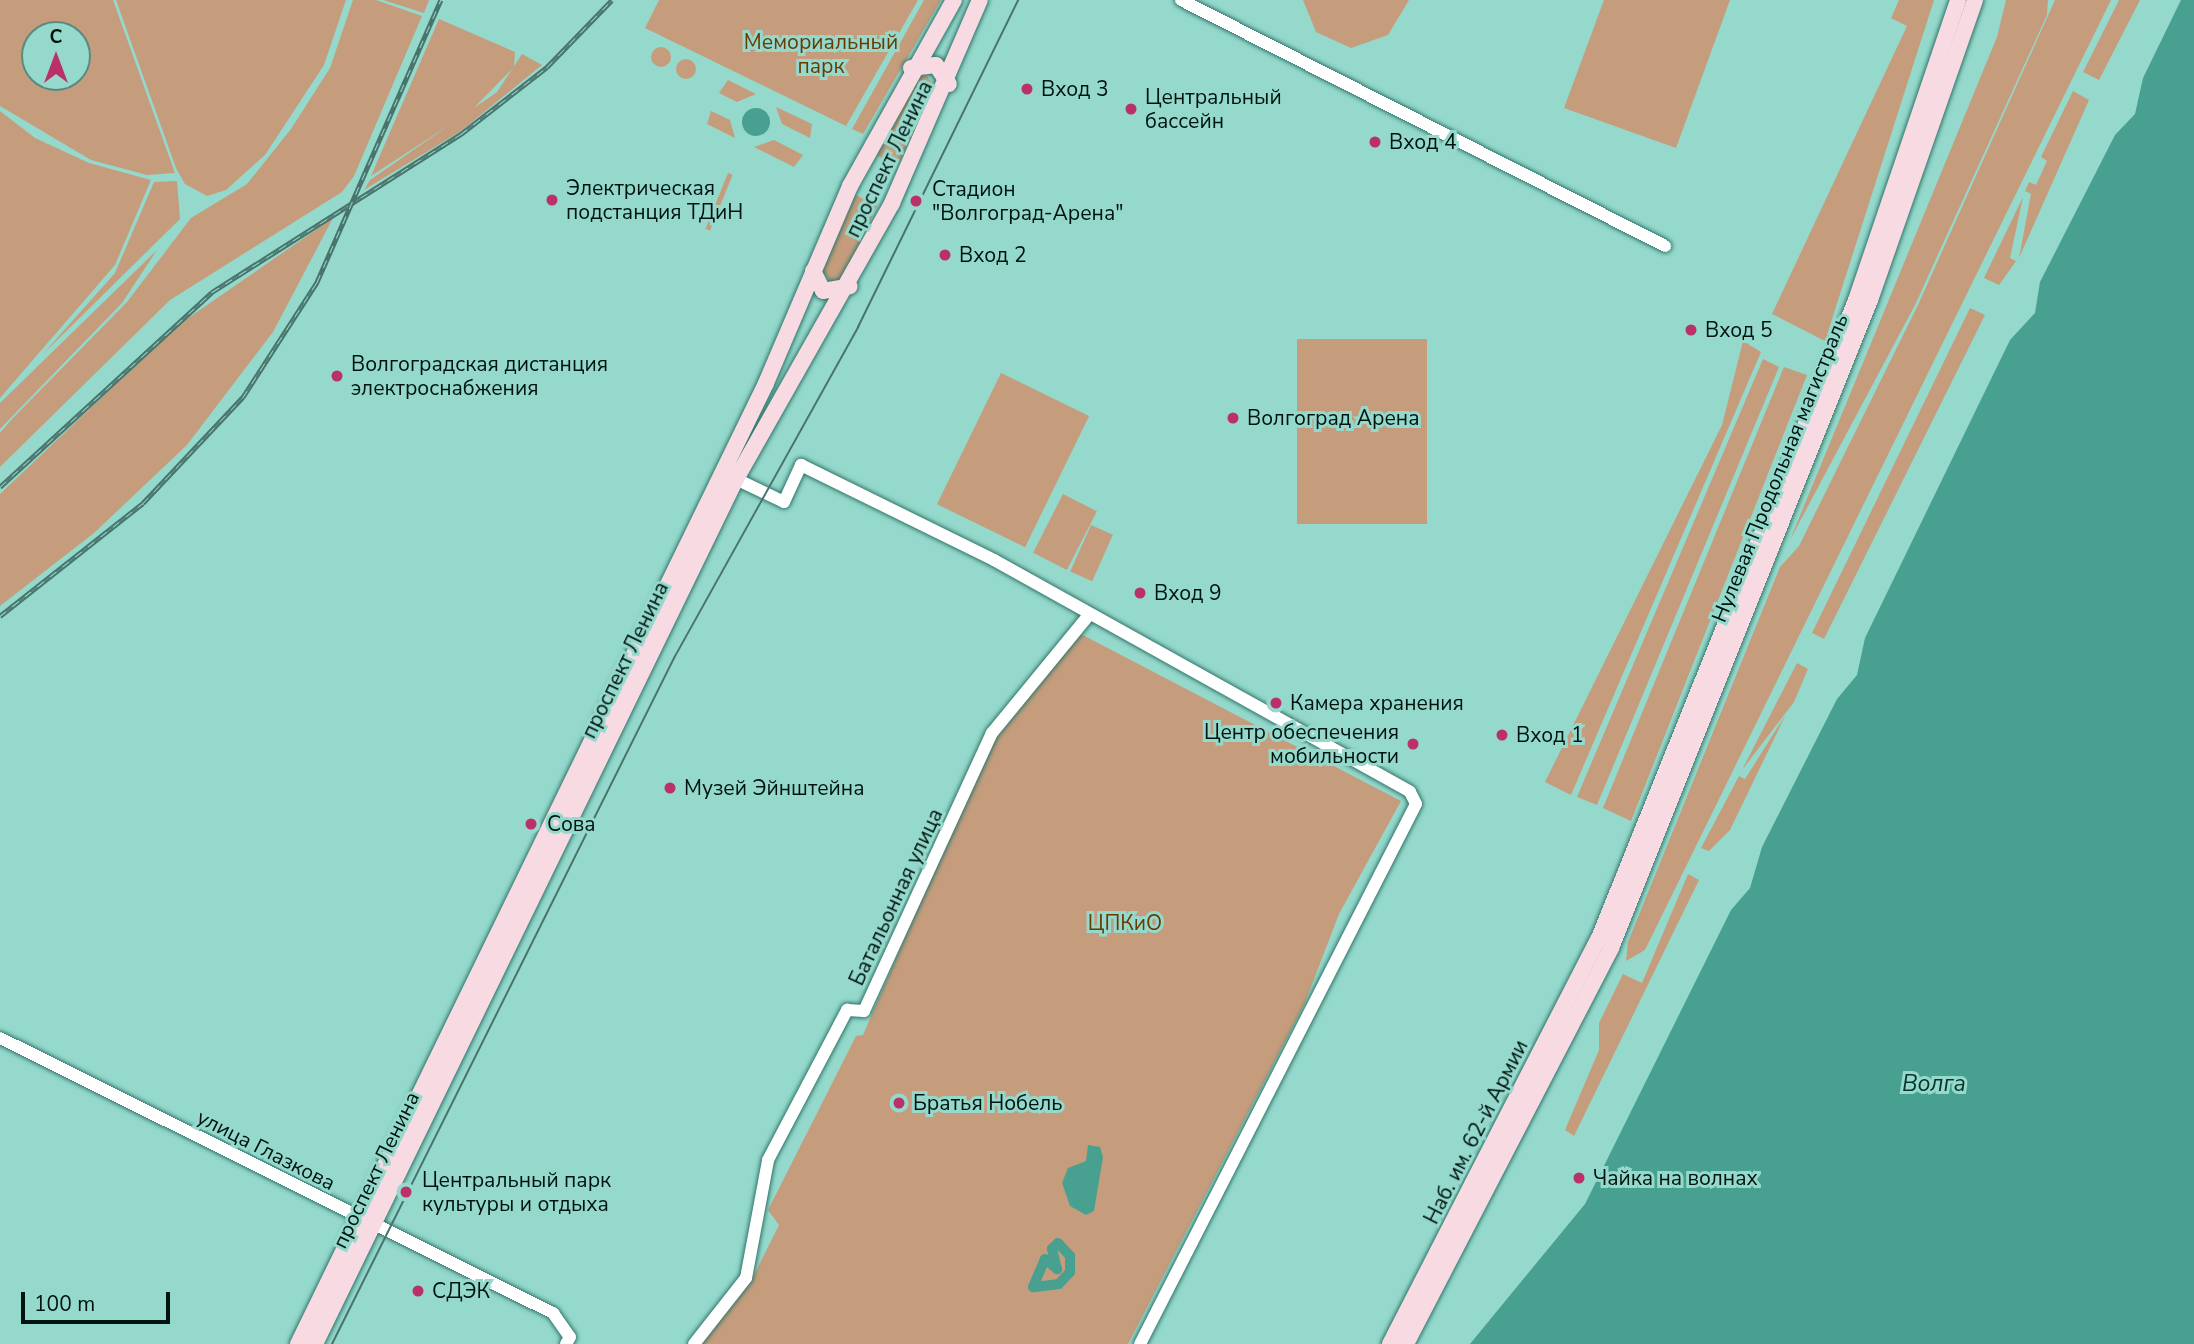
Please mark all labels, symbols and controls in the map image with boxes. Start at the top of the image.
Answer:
north arrow [21,21,91,91]
text: С [50,24,62,50]
park label: Мемориальный парк [744,29,898,79]
place label: Вход 3 [1041,76,1109,102]
street label: проспект Ленина [840,77,938,241]
marker: Вход 3 [1019,81,1035,97]
place label: Центральный бассейн [1145,84,1282,134]
marker: Центральный бассейн [1123,101,1139,117]
place label: Вход 4 [1389,129,1457,155]
marker: Вход 4 [1367,134,1383,150]
place label: Электрическая подстанция ТДиН [566,175,743,225]
place label: Стадион "Волгоград-Арена" [932,176,1123,226]
marker: Стадион "Волгоград-Арена" [906,191,926,211]
marker: Электрическая подстанция ТДиН [544,192,560,208]
place label: Вход 2 [959,242,1027,268]
marker: Вход 2 [937,247,953,263]
street label: Нулевая Продольная магистраль [1706,310,1854,626]
place label: Вход 5 [1705,317,1773,343]
marker: Вход 5 [1683,322,1699,338]
place label: Волгоградская дистанция электроснабжения [351,351,608,401]
marker: Волгоградская дистанция электроснабжения [329,368,345,384]
place label: Волгоград Арена [1247,405,1419,431]
marker: Волгоград Арена [1225,410,1241,426]
street label: проспект Ленина [576,578,674,742]
place label: Вход 9 [1154,580,1222,606]
marker: Вход 9 [1132,585,1148,601]
place label: Камера хранения [1290,690,1464,716]
marker: Камера хранения [1268,695,1284,711]
place label: Центр обеспечения мобильности [1204,719,1399,769]
place label: Вход 1 [1516,722,1584,748]
marker: Вход 1 [1494,727,1510,743]
marker: Центр обеспечения мобильности [1405,736,1421,752]
place label: Музей Эйнштейна [684,775,864,801]
marker: Музей Эйнштейна [662,780,678,796]
street label: Батальонная улица [844,805,948,989]
place label: Сова [547,811,596,837]
marker: Сова [521,814,541,834]
park label: ЦПКиО [1088,910,1162,936]
street label: Наб. им. 62-й Армии [1419,1036,1533,1228]
water label: Волга [1902,1070,1966,1098]
street label: проспект Ленина [327,1088,425,1252]
place label: Братья Нобель [913,1090,1063,1116]
marker: Братья Нобель [891,1095,907,1111]
street label: улица Глазкова [193,1104,339,1196]
place label: Чайка на волнах [1593,1165,1758,1191]
place label: Центральный парк культуры и отдыха [422,1167,611,1217]
marker: Чайка на волнах [1571,1170,1587,1186]
marker: Центральный парк культуры и отдыха [396,1182,416,1202]
scale bar [24,1278,173,1322]
place label: СДЭК [432,1278,490,1304]
marker: СДЭК [410,1283,426,1299]
text: 100 m [34,1290,95,1318]

